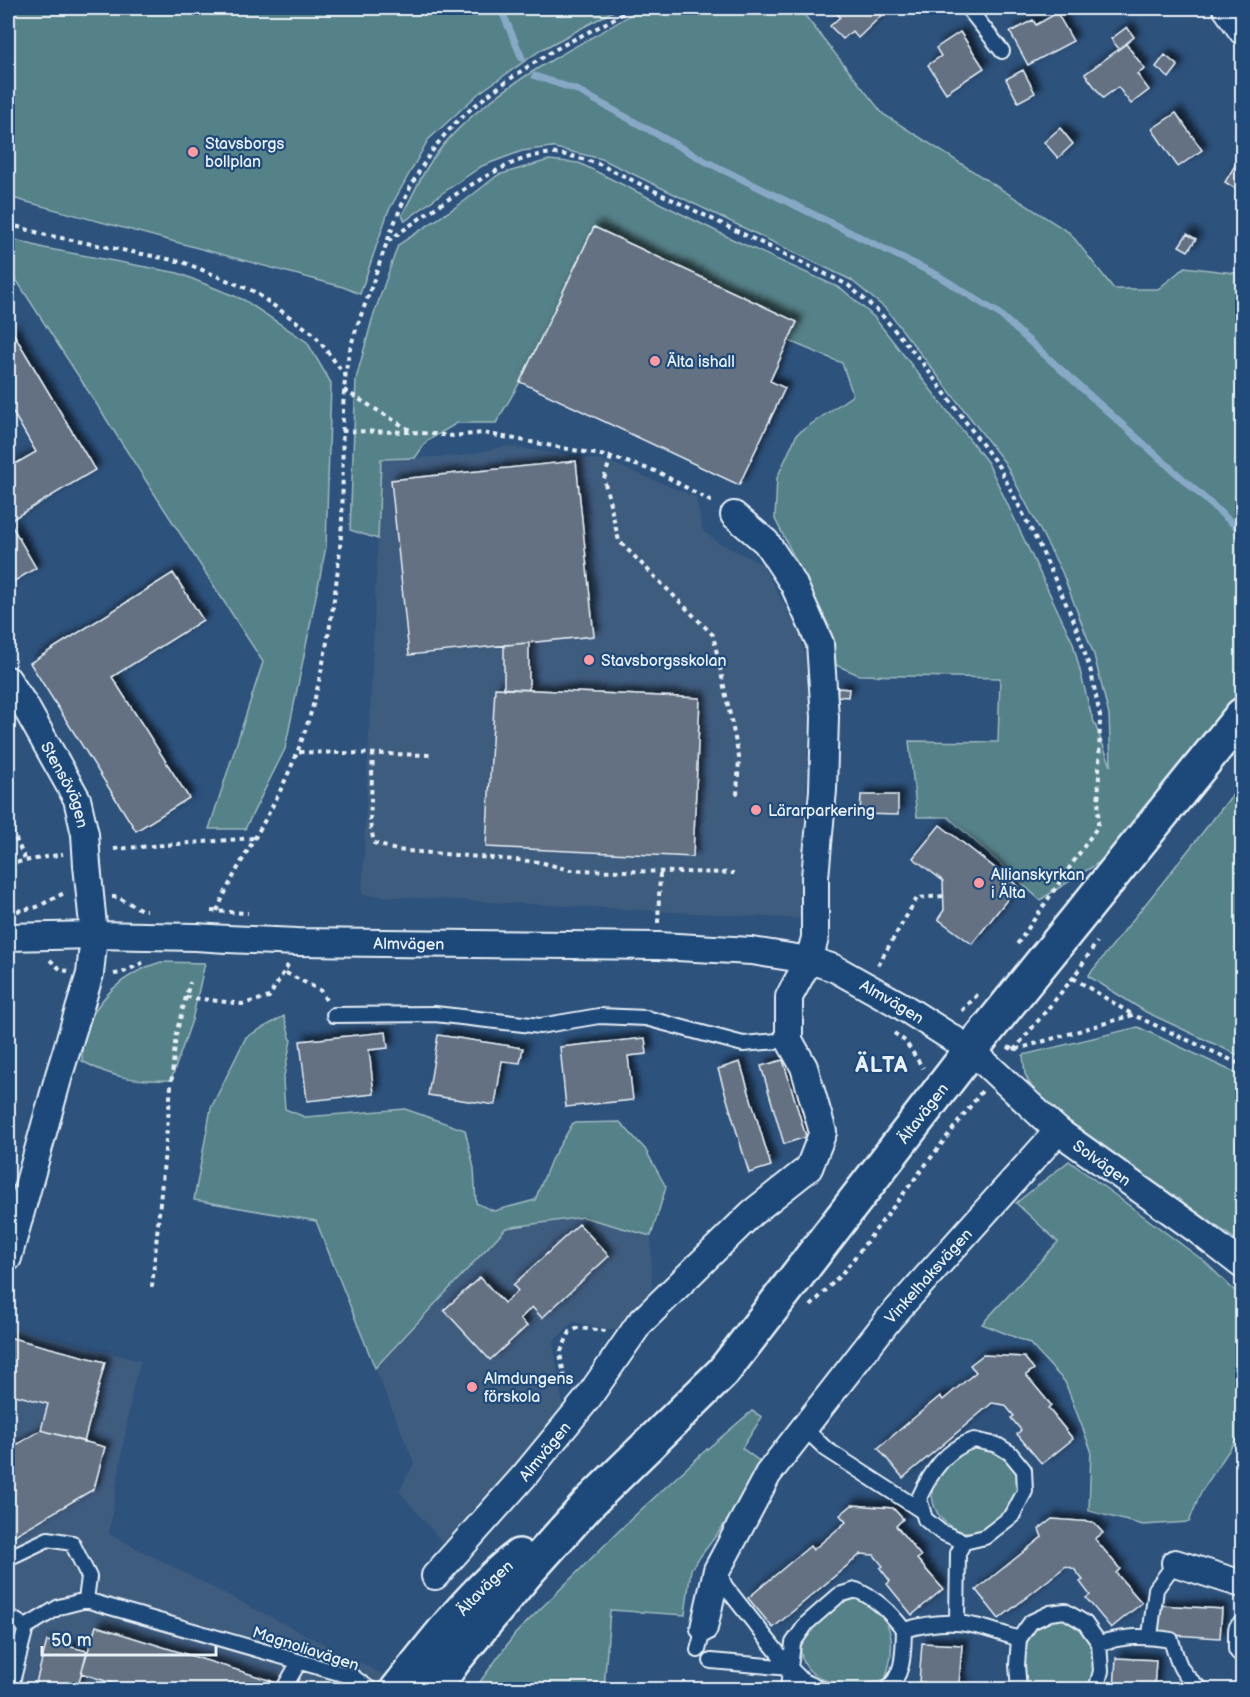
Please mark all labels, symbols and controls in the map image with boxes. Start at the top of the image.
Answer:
place label: Stavsborgs bollplan [205,135,285,172]
marker: Stavsborgs bollplan [186,145,200,159]
place label: Älta ishall [667,351,735,372]
marker: Älta ishall [648,354,662,368]
place label: Stavsborgsskolan [601,652,727,671]
marker: Stavsborgsskolan [582,653,596,667]
street label: Stensövägen [36,739,91,830]
place label: Lärarparkering [768,802,875,821]
marker: Lärarparkering [749,803,763,817]
place label: Allianskyrkan i Älta [991,866,1084,903]
marker: Allianskyrkan i Älta [972,876,986,890]
street label: Almvägen [373,935,444,955]
street label: Almvägen [856,976,927,1029]
district label: ÄLTA [854,1051,909,1079]
street label: Ältavägen [893,1080,953,1148]
street label: Solvägen [1069,1137,1134,1191]
street label: Vinkelhaksvägen [881,1225,977,1328]
place label: Almdungens förskola [484,1370,573,1407]
marker: Almdungens förskola [465,1380,479,1394]
street label: Almvägen [516,1419,575,1486]
street label: Ältavägen [452,1557,517,1620]
scale bar [42,1619,216,1657]
street label: Magnoliavägen [250,1623,361,1676]
text: 50 m [51,1630,92,1651]

